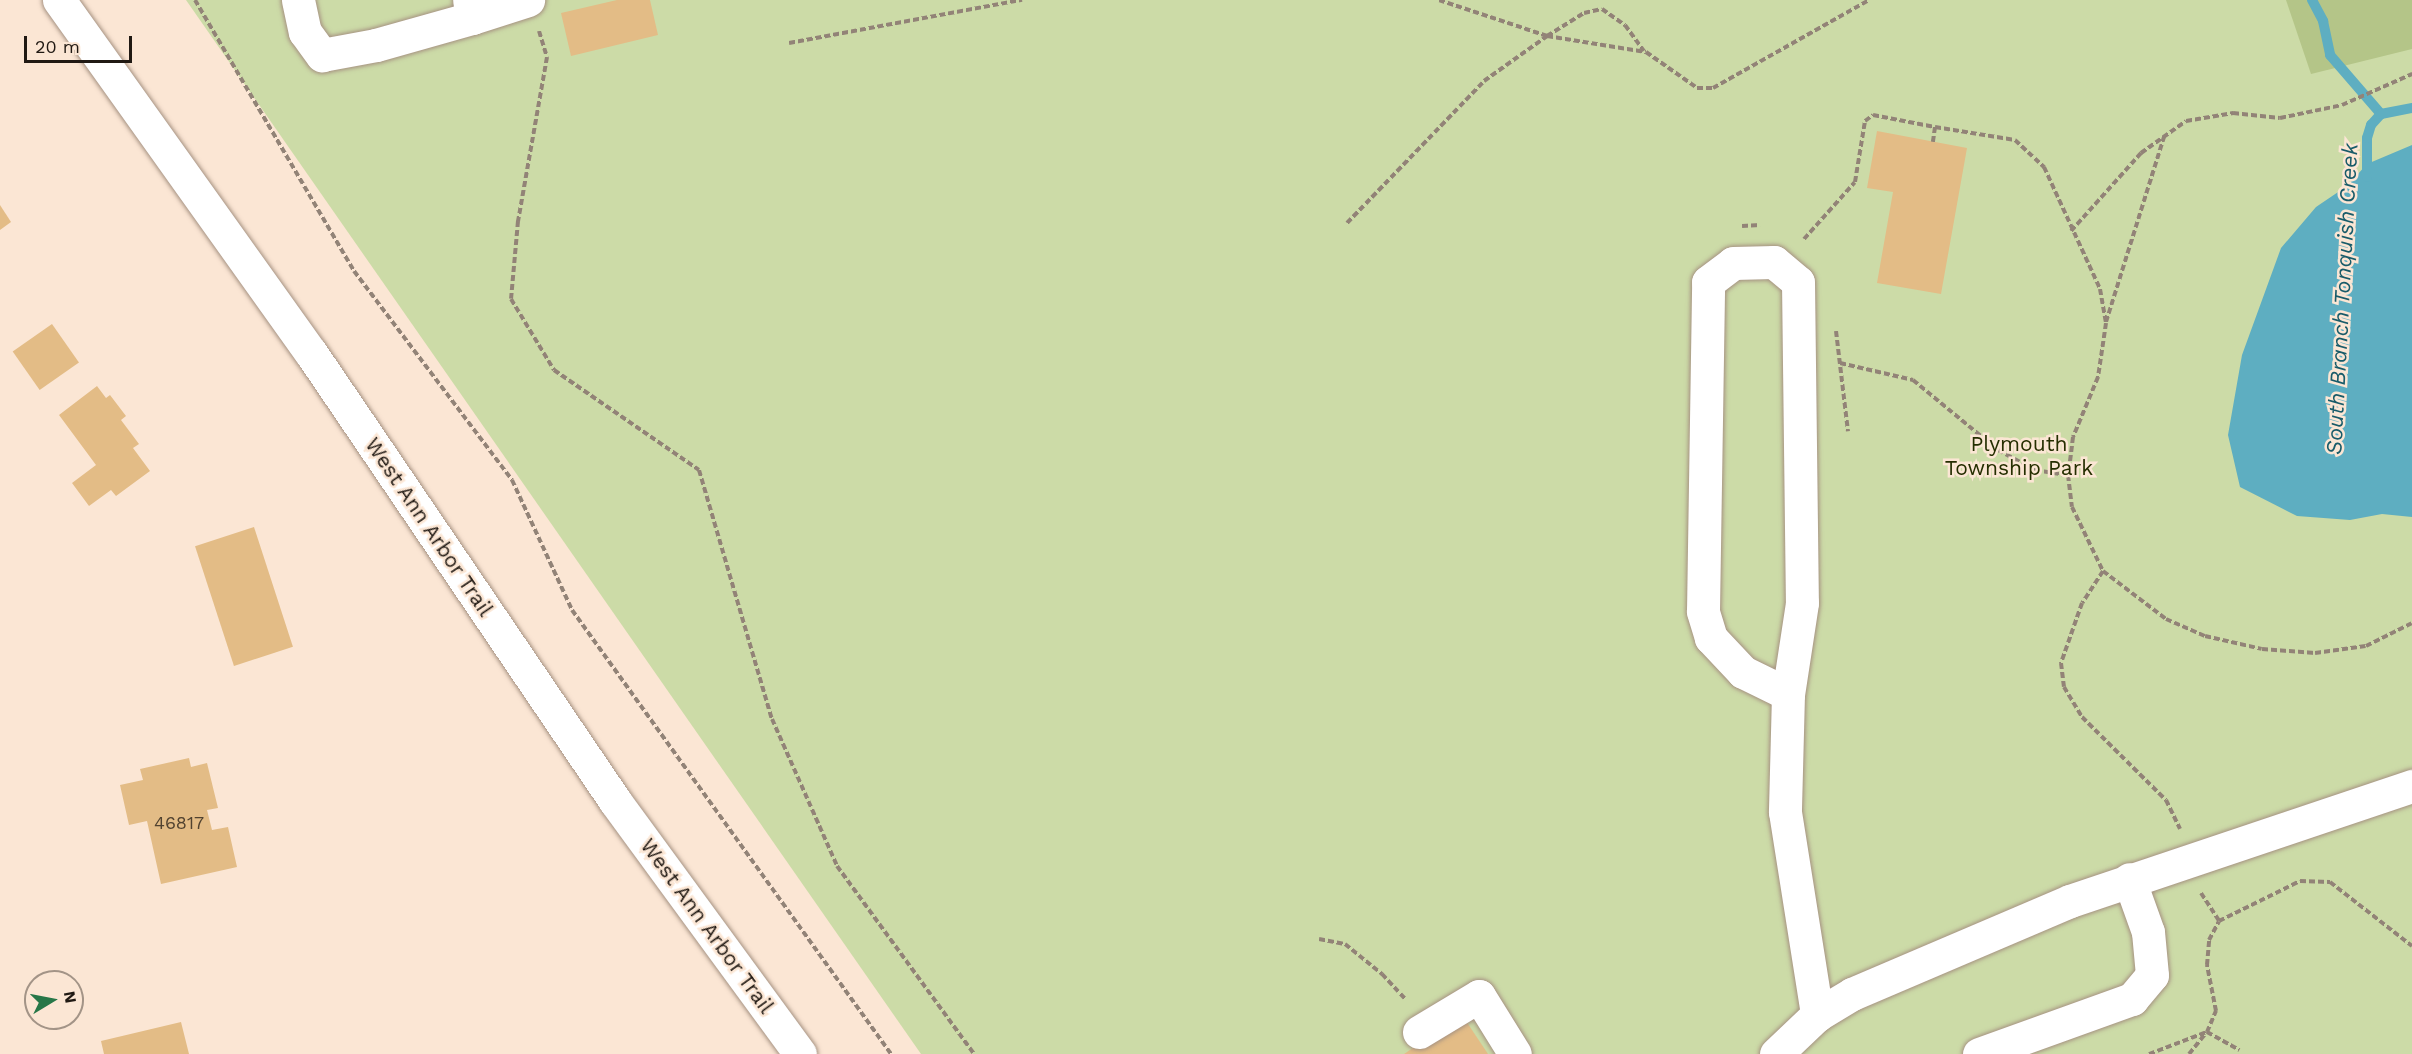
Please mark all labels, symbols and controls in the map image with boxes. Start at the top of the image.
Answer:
scale bar [27,24,135,62]
text: 20 m [35,36,80,57]
water label: South Branch Tonquish Creek [2321,142,2363,456]
park label: Plymouth Township Park [1945,431,2093,481]
street label: West Ann Arbor Trail [359,432,499,622]
house number: 46817 [154,812,204,834]
street label: West Ann Arbor Trail [634,832,780,1020]
north arrow [24,970,84,1030]
text: N [60,990,81,1005]

